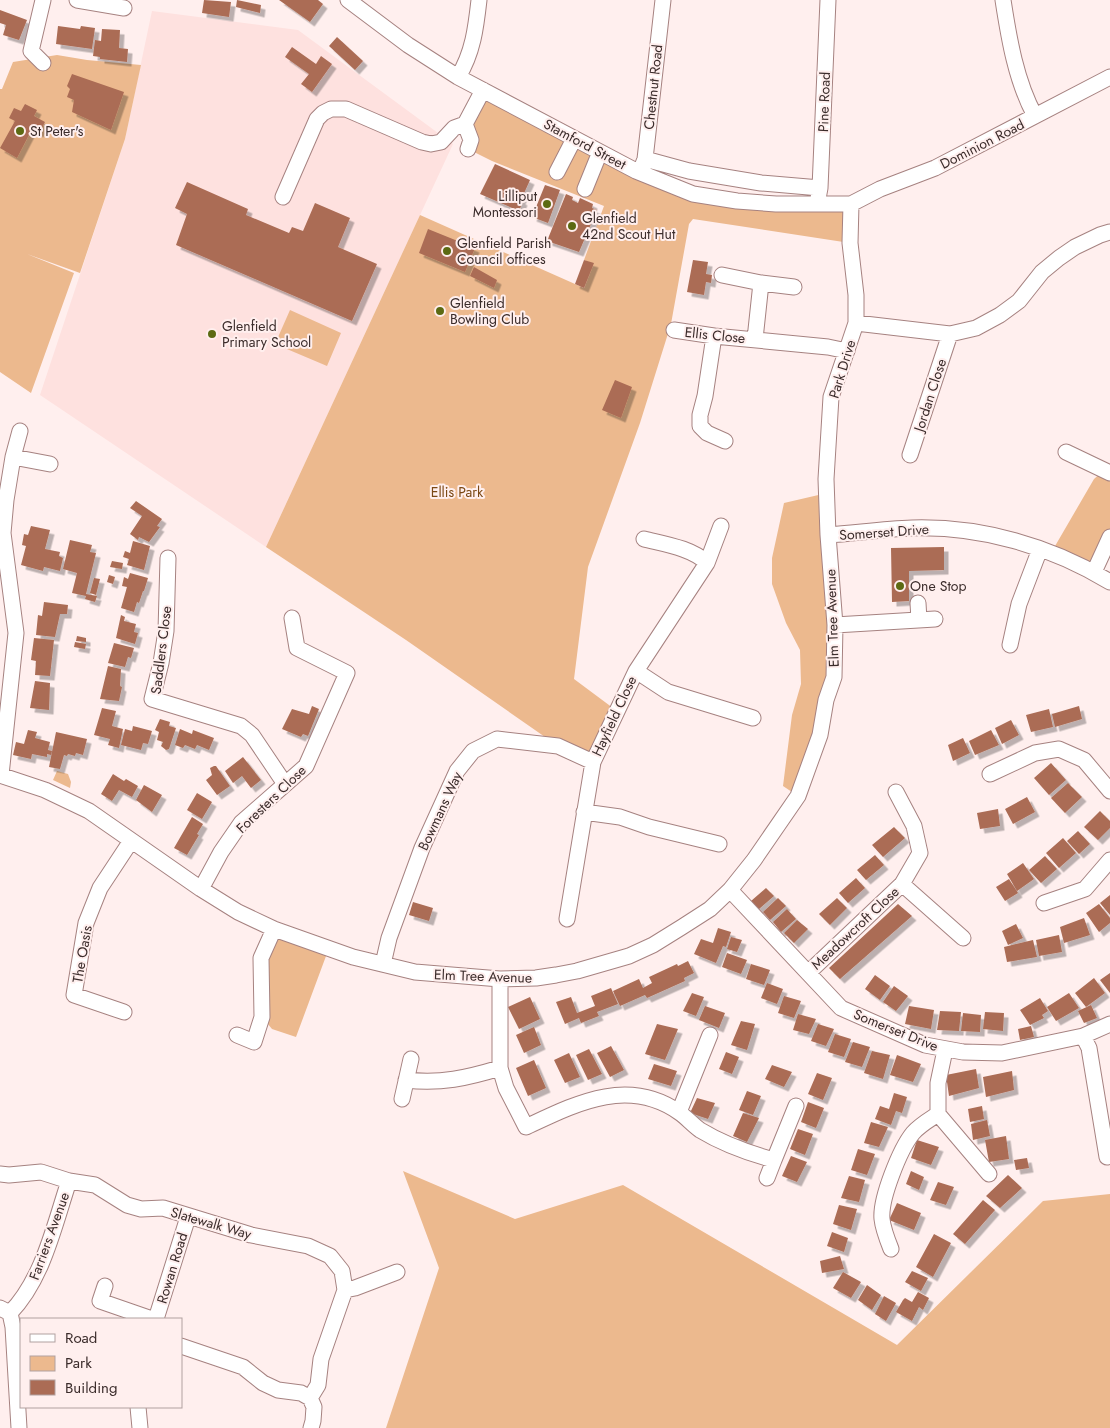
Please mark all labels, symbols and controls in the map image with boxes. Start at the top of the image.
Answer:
street label: Chestnut Road [639,43,667,131]
street label: Pine Road [813,72,835,132]
street label: Stamford Street [540,114,630,174]
street label: Dominion Road [936,114,1028,174]
place label: St Peter's [30,121,84,141]
marker: St Peter's [14,125,26,137]
place label: Lilliput Montessori [473,186,538,222]
marker: Lilliput Montessori [541,198,553,210]
place label: Glenfield 42nd Scout Hut [582,208,676,244]
marker: Glenfield 42nd Scout Hut [566,220,578,232]
place label: Glenfield Parish Council offices [457,233,551,269]
marker: Glenfield Parish Council offices [441,245,453,257]
place label: Glenfield Bowling Club [450,293,529,329]
marker: Glenfield Bowling Club [434,305,446,317]
place label: Glenfield Primary School [222,316,311,352]
street label: Ellis Close [684,322,746,348]
marker: Glenfield Primary School [206,328,218,340]
street label: Park Drive [824,337,860,401]
street label: Jordan Close [908,356,951,436]
park label: Ellis Park [431,482,484,502]
street label: Somerset Drive [839,519,929,545]
street label: Elm Tree Avenue [820,569,844,667]
place label: One Stop [910,576,966,596]
marker: One Stop [894,580,906,592]
street label: Saddlers Close [146,605,176,695]
street label: Hayfield Close [587,673,641,759]
street label: Foresters Close [232,760,310,838]
street label: Bowmans Way [413,768,467,854]
street label: Meadowcroft Close [807,882,903,974]
street label: The Oasis [67,923,97,984]
street label: Elm Tree Avenue [434,964,532,988]
street label: Somerset Drive [851,1004,941,1056]
street label: Farriers Avenue [24,1189,74,1283]
street label: Slatewalk Way [168,1202,255,1244]
street label: Rowan Road [152,1230,192,1306]
legend [20,1318,182,1408]
text: Road [65,1327,97,1349]
text: Park [65,1352,92,1374]
text: Building [65,1377,117,1399]

